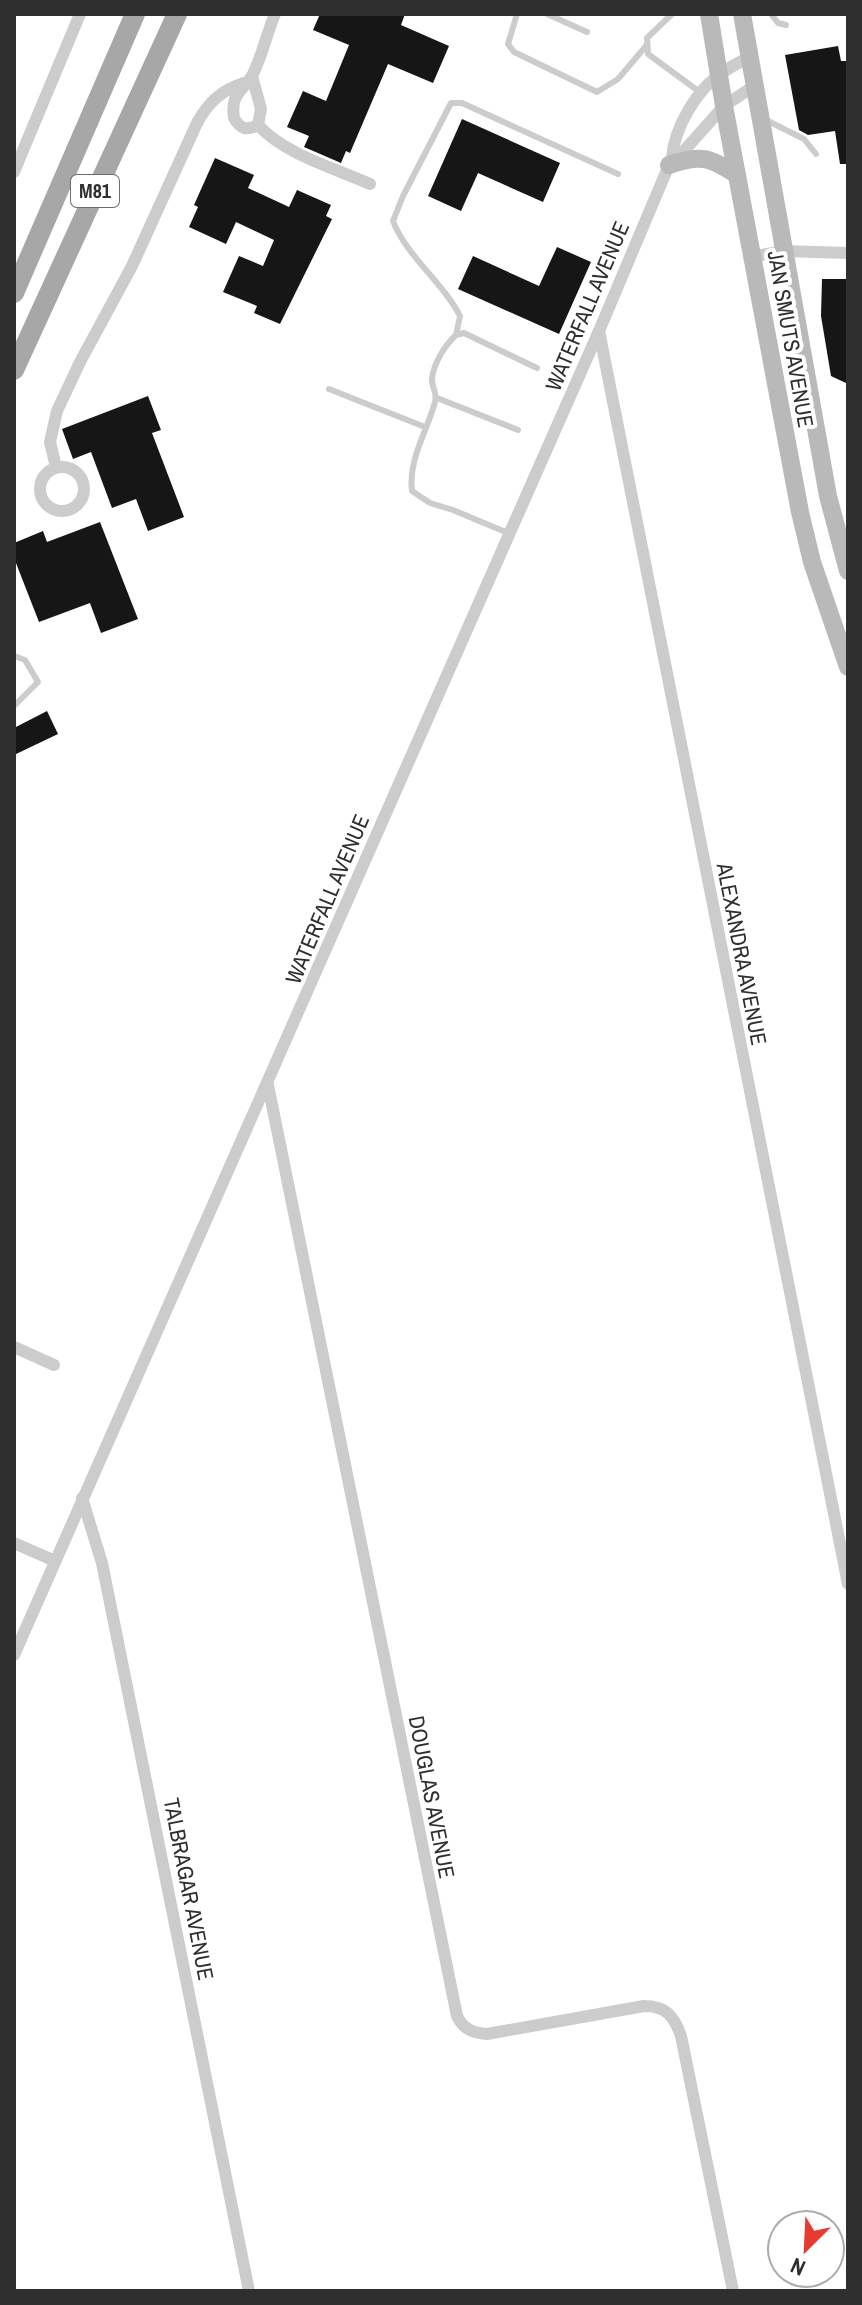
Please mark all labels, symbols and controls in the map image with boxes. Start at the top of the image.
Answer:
road number: M81 [71,175,119,207]
street label: WATERFALL AVENUE [538,217,636,395]
street label: JAN SMUTS AVENUE [761,248,821,430]
street label: WATERFALL AVENUE [278,810,376,988]
street label: ALEXANDRA AVENUE [709,859,774,1048]
street label: DOUGLAS AVENUE [402,1713,462,1881]
street label: TALBRAGAR AVENUE [157,1795,221,1983]
north arrow [766,2209,846,2289]
text: N [786,2251,810,2284]

